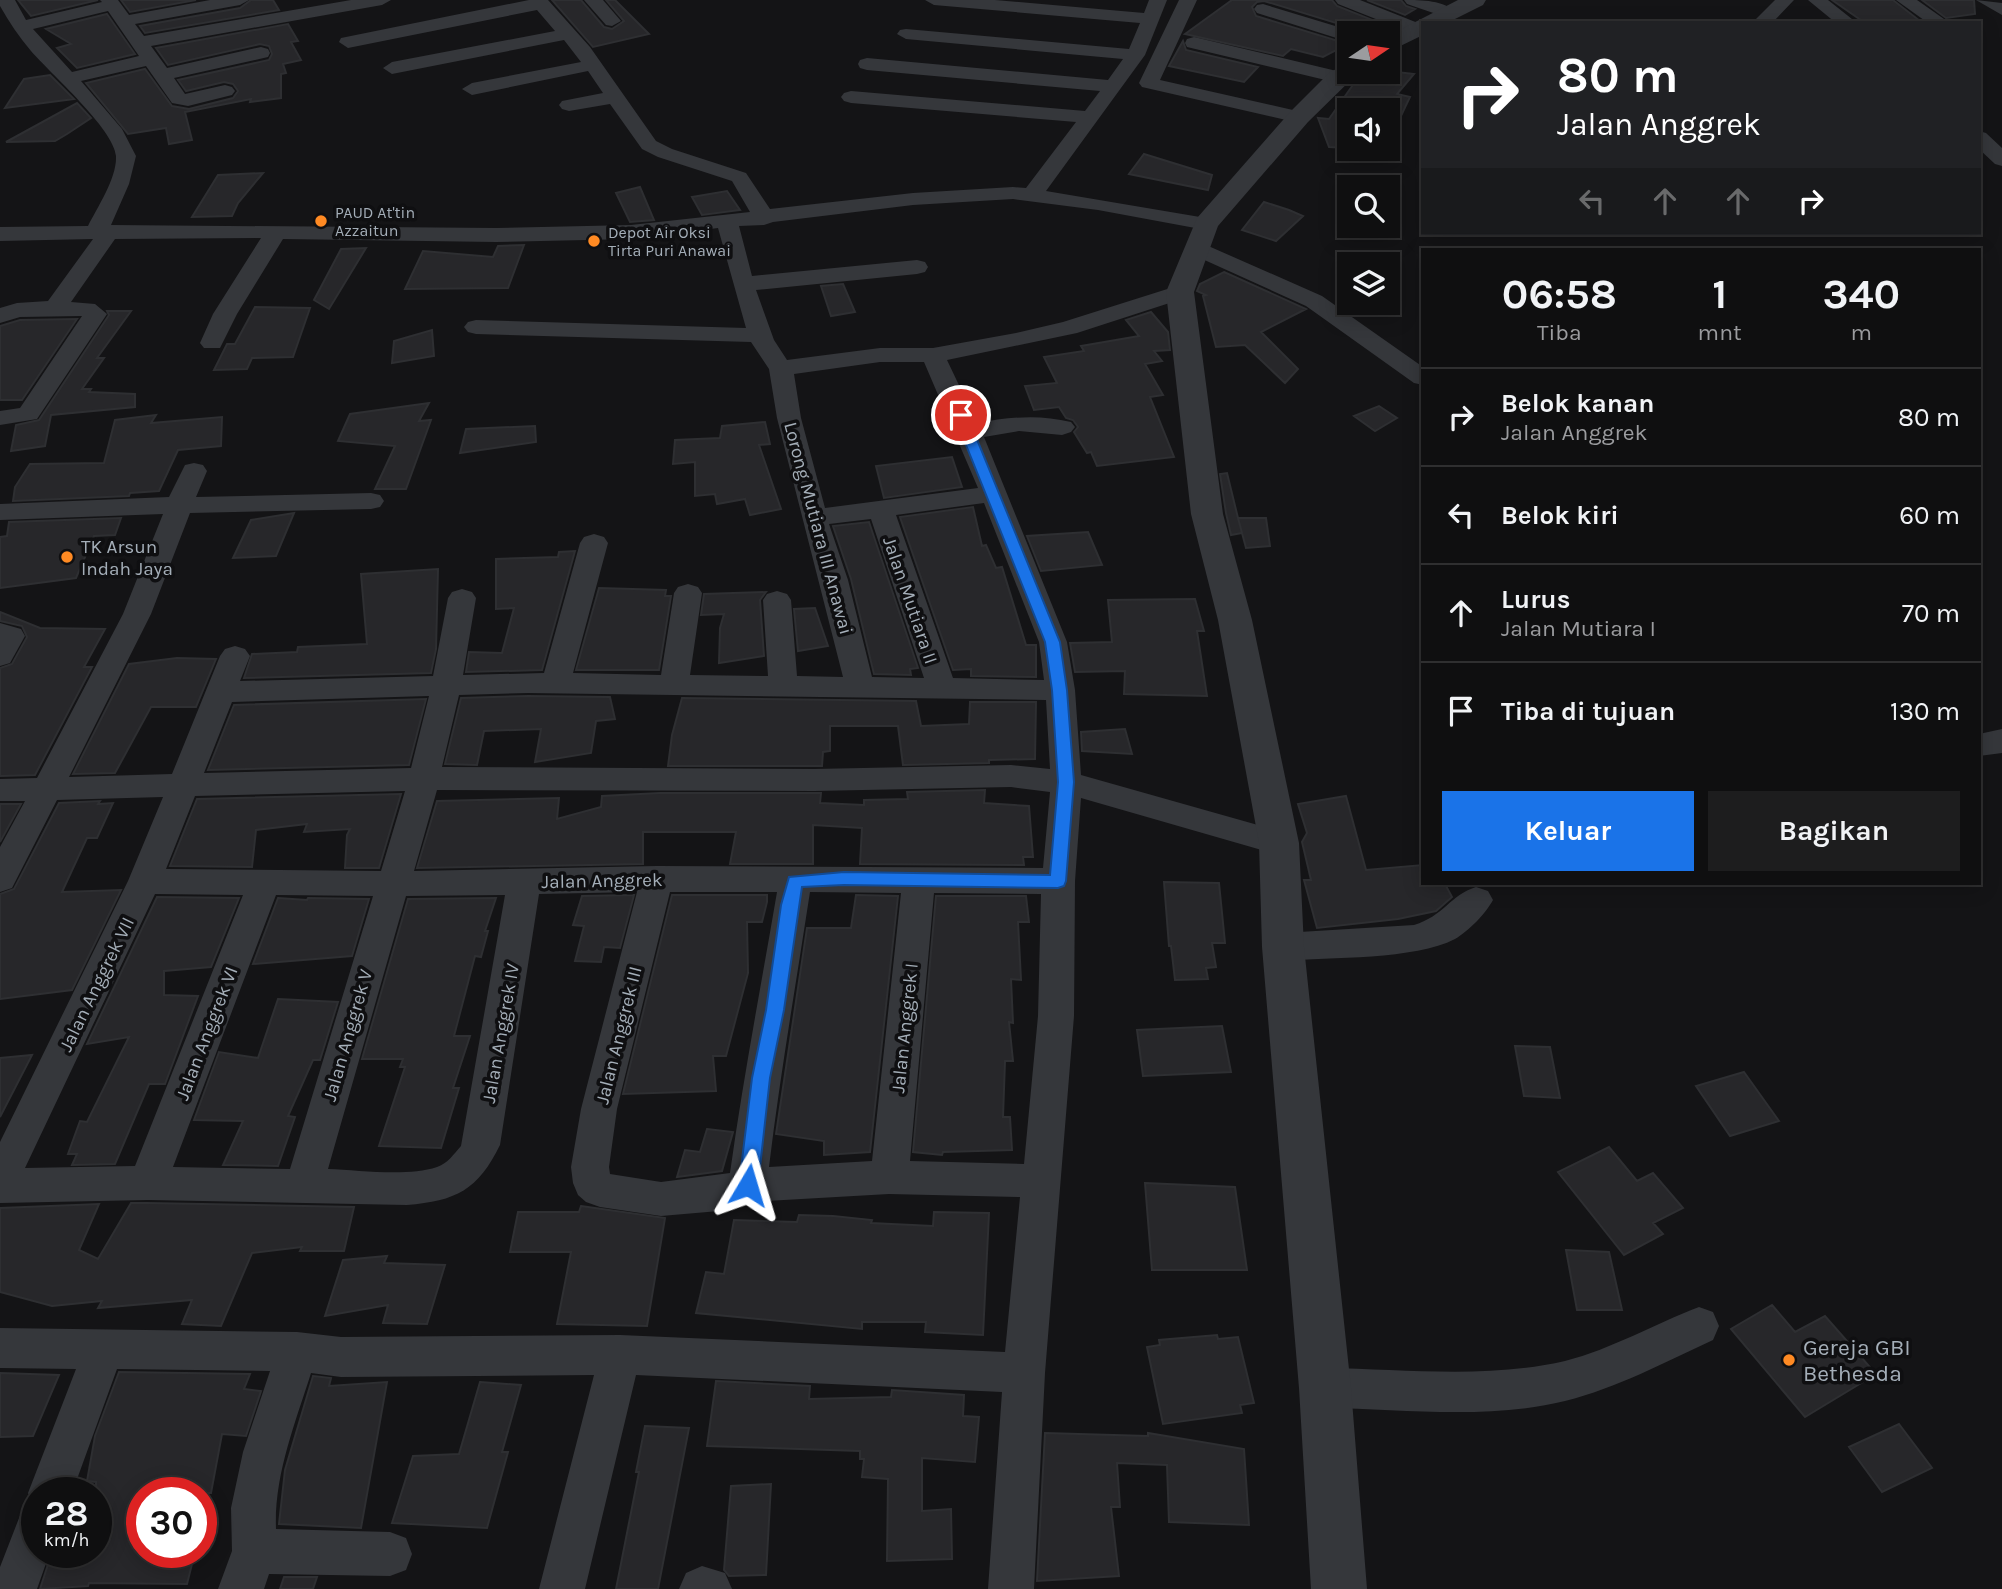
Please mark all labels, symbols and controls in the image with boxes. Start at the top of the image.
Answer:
north arrow [1337,21,1400,84]
map controls [1337,21,1400,315]
text: 80 m [1557,47,1679,104]
icon: right [1442,49,1533,140]
button: sound [1337,98,1400,161]
text: Jalan Anggrek [1557,106,1761,143]
button: search [1337,175,1400,238]
icon: left [1573,182,1611,220]
icon: ahead [1646,182,1684,220]
icon: ahead [1719,182,1757,220]
icon: right [1792,182,1830,220]
place label: PAUD At'tin Azzaitun [335,203,415,240]
marker: PAUD At'tin Azzaitun [313,213,329,229]
place label: Depot Air Oksi Tirta Puri Anawai [608,223,731,260]
marker: Depot Air Oksi Tirta Puri Anawai [586,233,602,249]
button: layers [1337,252,1400,315]
text: 06:58 [1502,269,1617,319]
text: 1 [1712,269,1727,319]
text: 340 [1822,269,1900,319]
text: Tiba [1537,319,1582,346]
text: mnt [1698,319,1742,346]
text: m [1851,319,1872,346]
pin [931,385,991,445]
text: Belok kanan [1501,388,1654,419]
icon: arrive [942,396,980,434]
icon: right [1442,398,1480,436]
text: 80 m [1898,402,1960,433]
text: Jalan Anggrek [1501,419,1648,446]
street label: Lorong Mutiara III Anawai [779,420,857,637]
icon: left [1442,496,1480,534]
text: Belok kiri [1501,500,1619,531]
text: 60 m [1899,500,1960,531]
street label: Jalan Mutiara II [878,534,942,667]
place label: TK Arsun Indah Jaya [81,536,173,580]
marker: TK Arsun Indah Jaya [59,549,75,565]
text: Lurus [1501,584,1570,615]
icon: ahead [1442,594,1480,632]
text: 70 m [1902,598,1960,629]
text: Jalan Mutiara I [1501,615,1656,642]
icon: arrive [1442,692,1480,730]
text: Tiba di tujuan [1501,696,1675,727]
text: 130 m [1890,696,1960,727]
button: Keluar [1442,791,1694,871]
button: Bagikan [1708,791,1960,871]
street label: Jalan Anggrek [541,869,663,893]
street label: Jalan Anggrek VII [55,914,139,1055]
street label: Jalan Anggrek IV [478,961,524,1105]
street label: Jalan Anggrek I [887,962,923,1094]
street label: Jalan Anggrek VI [171,963,243,1103]
street label: Jalan Anggrek III [591,964,647,1107]
street label: Jalan Anggrek V [319,966,377,1104]
position arrow [711,1148,785,1222]
place label: Gereja GBI Bethesda [1803,1334,1911,1387]
marker: Gereja GBI Bethesda [1781,1352,1797,1368]
speed limit sign: 30 [126,1477,217,1568]
text: 28 [45,1493,88,1534]
text: km/h [44,1529,89,1551]

